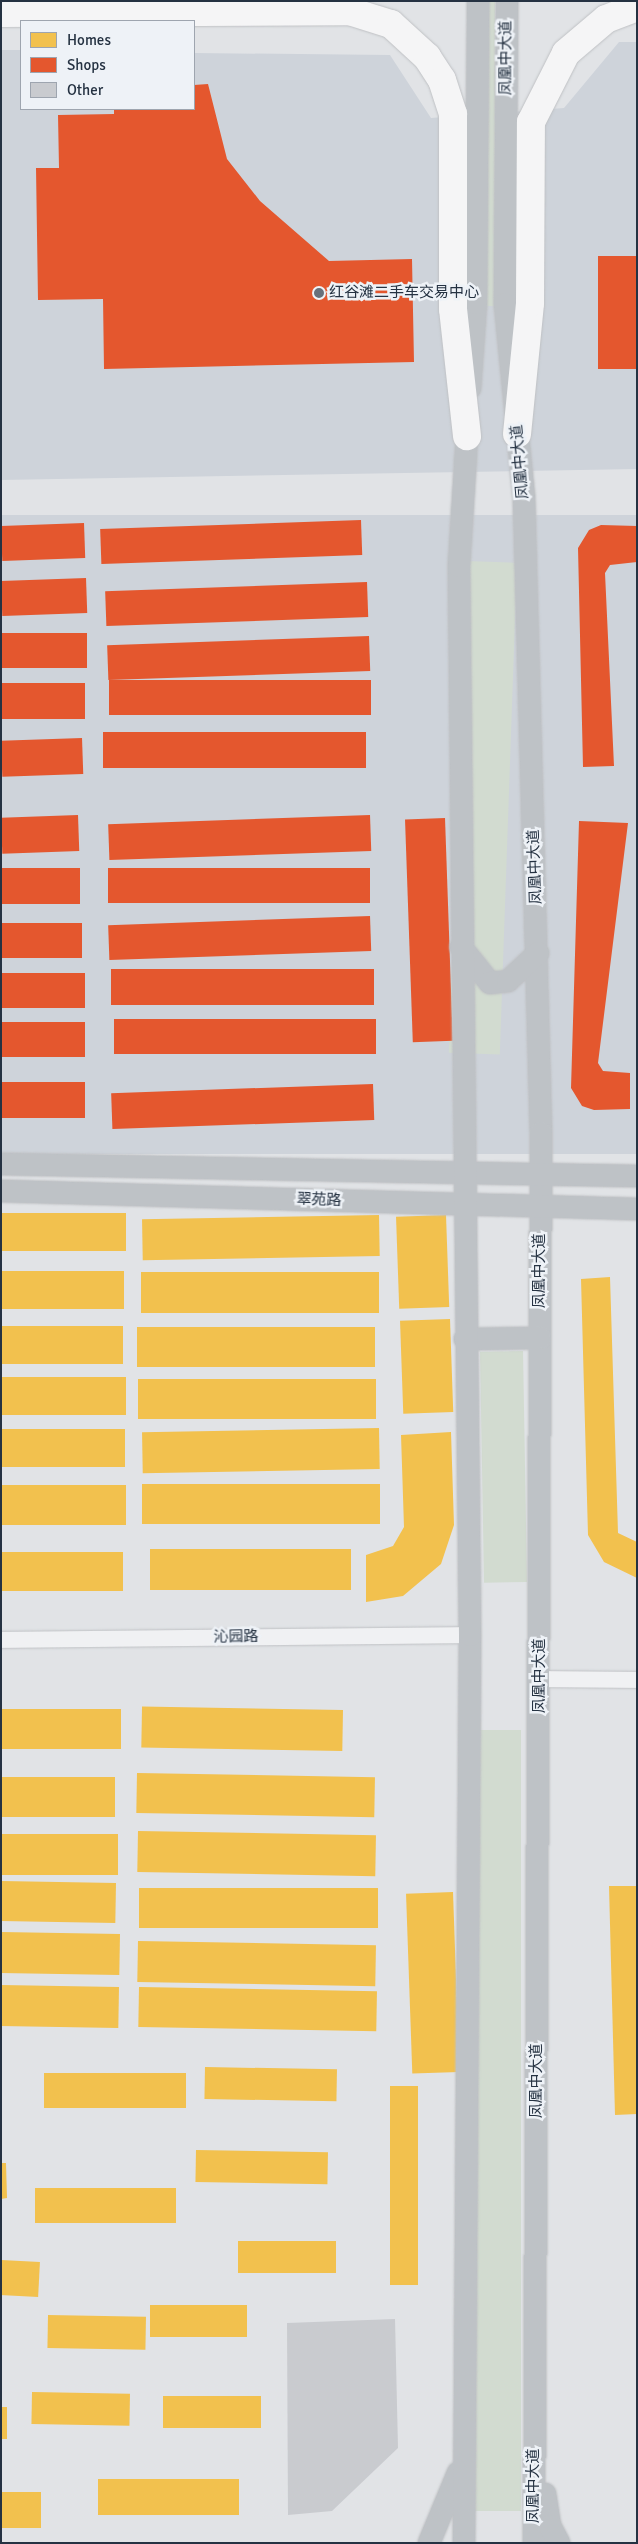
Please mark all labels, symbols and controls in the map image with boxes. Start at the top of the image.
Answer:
legend [20,20,195,110]
street label: 凤凰中大道 [497,21,515,95]
text: Homes [67,31,111,49]
text: Shops [67,56,106,74]
text: Other [67,81,103,99]
place label: 红谷滩二手车交易中心 [329,284,479,302]
marker: 红谷滩二手车交易中心 [313,287,325,299]
street label: 凤凰中大道 [508,424,532,500]
street label: 凤凰中大道 [525,829,545,905]
street label: 翠苑路 [296,1190,342,1210]
street label: 凤凰中大道 [531,1234,549,1308]
street label: 沁园路 [213,1628,259,1646]
street label: 凤凰中大道 [531,1639,549,1713]
street label: 凤凰中大道 [528,2044,546,2118]
street label: 凤凰中大道 [525,2449,543,2523]

